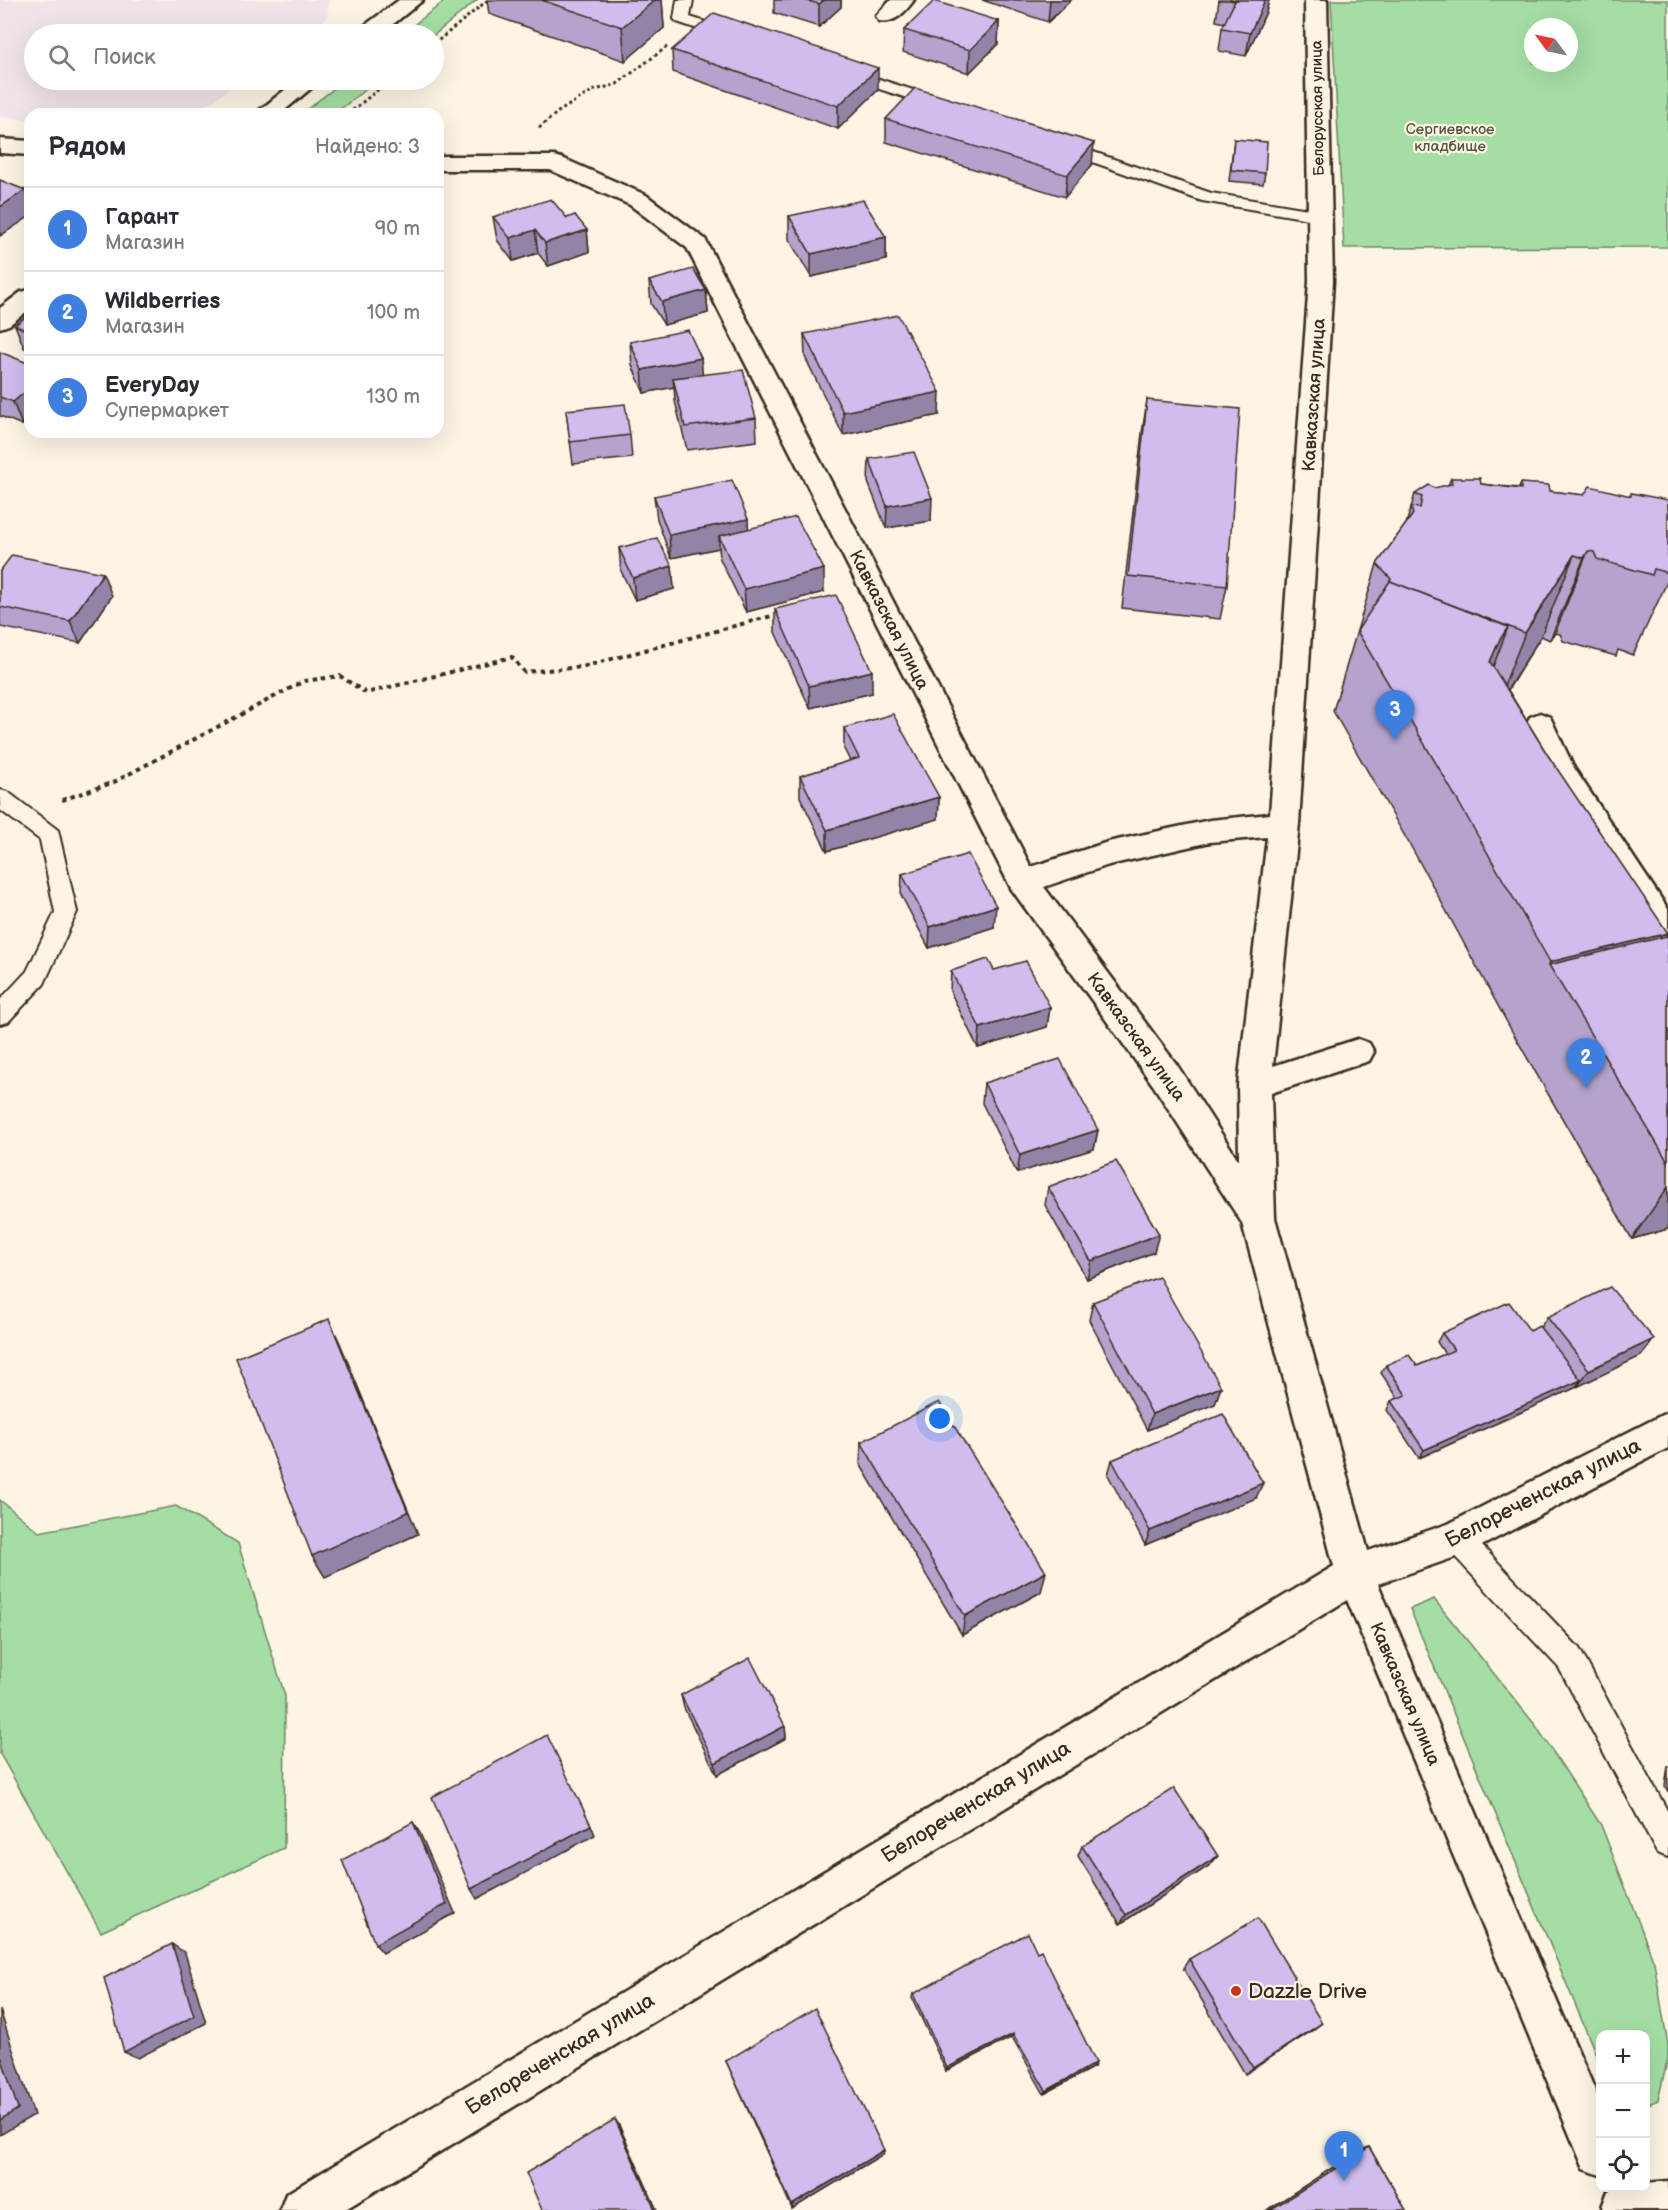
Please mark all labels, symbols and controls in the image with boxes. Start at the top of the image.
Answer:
north arrow [1524,18,1578,72]
search box [24,24,444,90]
street label: Белорусская улица [1307,40,1329,176]
icon: search [45,41,78,74]
text: Поиск [93,44,156,71]
park label: Сергиевское кладбище [1406,120,1494,156]
text: Рядом [48,132,126,163]
text: Найдено: 3 [315,135,420,159]
text: Гарант [105,204,179,231]
text: 1 [63,217,72,241]
text: 90 m [375,217,420,241]
text: Магазин [105,231,185,255]
text: Wildberries [105,288,220,315]
text: 2 [62,301,73,325]
text: 100 m [367,301,420,325]
text: Магазин [105,315,185,339]
street label: Кавказская улица [1298,317,1330,472]
text: EveryDay [105,372,199,399]
text: 3 [62,385,73,409]
text: 130 m [366,385,420,409]
text: Супермаркет [105,399,229,423]
street label: Кавказская улица [845,547,933,694]
pin: 3 [1376,690,1414,740]
street label: Кавказская улица [1082,969,1190,1106]
pin: 2 [1566,1038,1606,1088]
your location [925,1404,954,1433]
street label: Белореченская улица [1441,1433,1645,1553]
street label: Кавказская улица [1365,1619,1445,1769]
street label: Белореченская улица [877,1735,1076,1868]
place label: Dazzle Drive [1248,1979,1367,2004]
marker: Dazzle Drive [1229,1984,1243,1998]
street label: Белореченская улица [461,1987,660,2120]
map controls [1596,2030,1650,2192]
button: + [1596,2030,1650,2084]
button: − [1596,2084,1650,2138]
pin: 1 [1324,2132,1364,2181]
button: locate [1596,2138,1650,2192]

